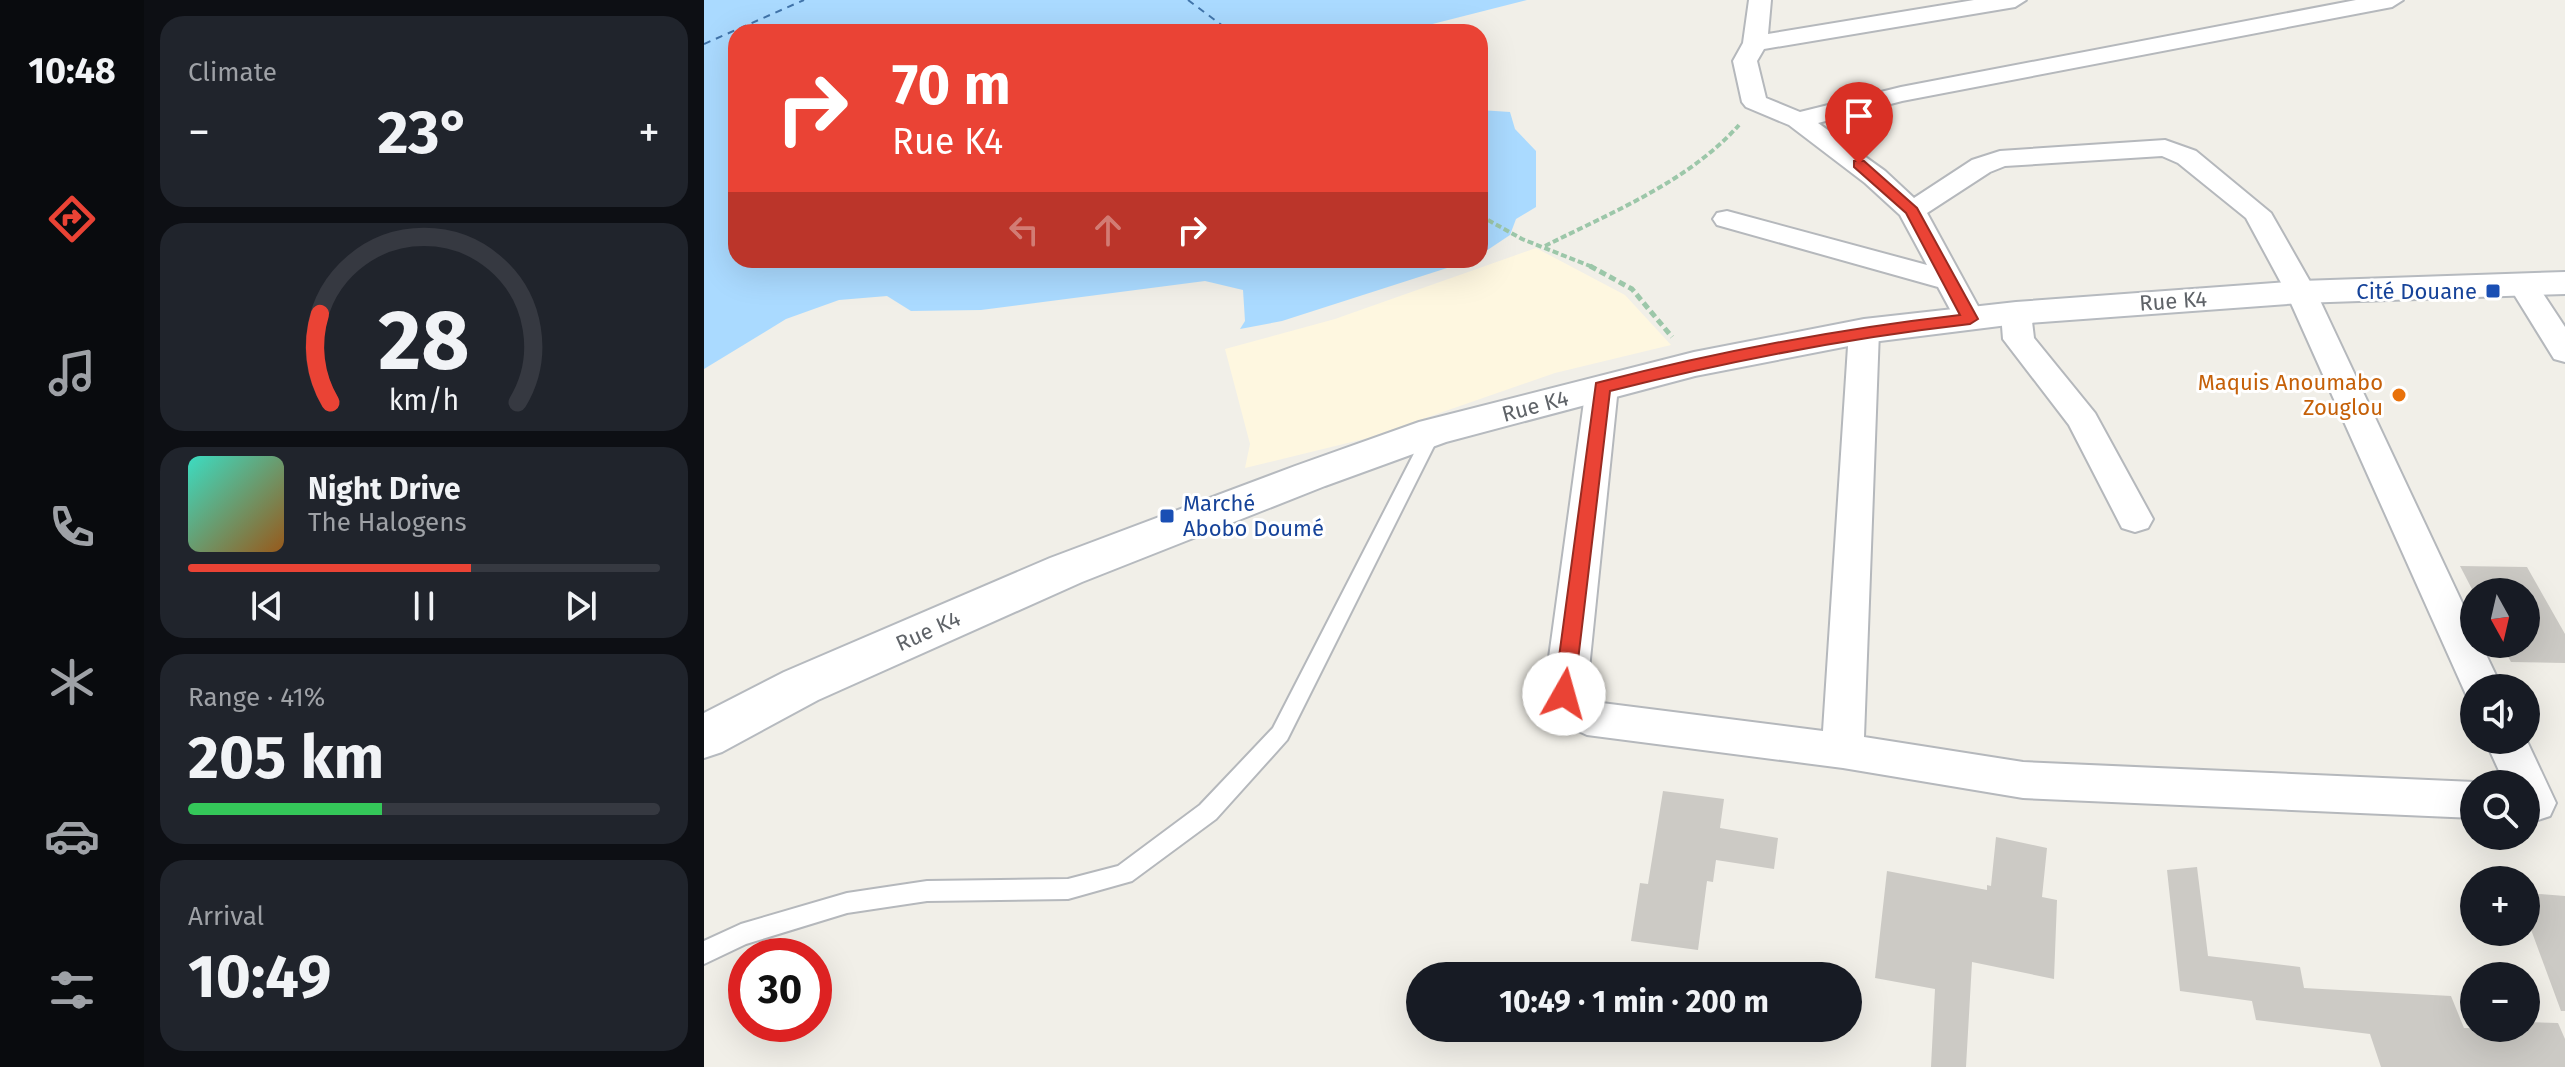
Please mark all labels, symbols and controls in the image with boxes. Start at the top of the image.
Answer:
text: 10:48 [28,49,116,93]
text: 70 m [892,52,1011,119]
icon: right [760,56,864,160]
text: Climate [188,57,277,88]
pin [1825,82,1893,164]
icon: arrive [1837,94,1881,138]
text: 23° [377,97,471,169]
text: − [188,106,210,159]
text: + [638,106,660,159]
text: Rue K4 [892,120,1003,164]
icon: directions [44,191,100,247]
icon: left [1002,208,1046,252]
icon: ahead [1086,208,1130,252]
icon: right [1170,208,1214,252]
place label: Cité Douane [2356,278,2477,305]
marker: Cité Douane [2484,282,2502,300]
street label: Rue K4 [2138,285,2208,317]
text: 28 [378,290,470,390]
icon: music [44,345,100,401]
place label: Maquis Anoumabo Zouglou [2198,369,2383,421]
text: km/h [389,383,459,418]
street label: Rue K4 [1499,384,1572,428]
marker: Maquis Anoumabo Zouglou [2390,386,2408,404]
text: Night Drive [308,471,461,507]
place label: Marché Abobo Doumé [1183,490,1324,542]
icon: phone [44,499,100,555]
text: The Halogens [308,507,467,538]
marker: Marché Abobo Doumé [1158,507,1176,525]
north arrow [2460,578,2540,658]
map controls [2460,578,2540,1042]
icon: previous [245,584,289,628]
icon: pause [402,584,446,628]
icon: next [559,584,603,628]
street label: Rue K4 [891,605,965,657]
position arrow [1522,652,1606,736]
icon: climate [44,654,100,710]
button: sound [2460,674,2540,754]
text: Range · 41% [188,682,325,713]
text: 205 km [188,722,384,794]
button: search [2460,770,2540,850]
icon: car [44,808,100,864]
button: + [2460,866,2540,946]
text: Arrival [188,901,264,932]
speed limit sign: 30 [728,938,832,1042]
text: 10:49 [188,941,331,1013]
icon: filters [44,962,100,1018]
button: − [2460,962,2540,1042]
text: 10:49 · 1 min · 200 m [1499,984,1769,1020]

